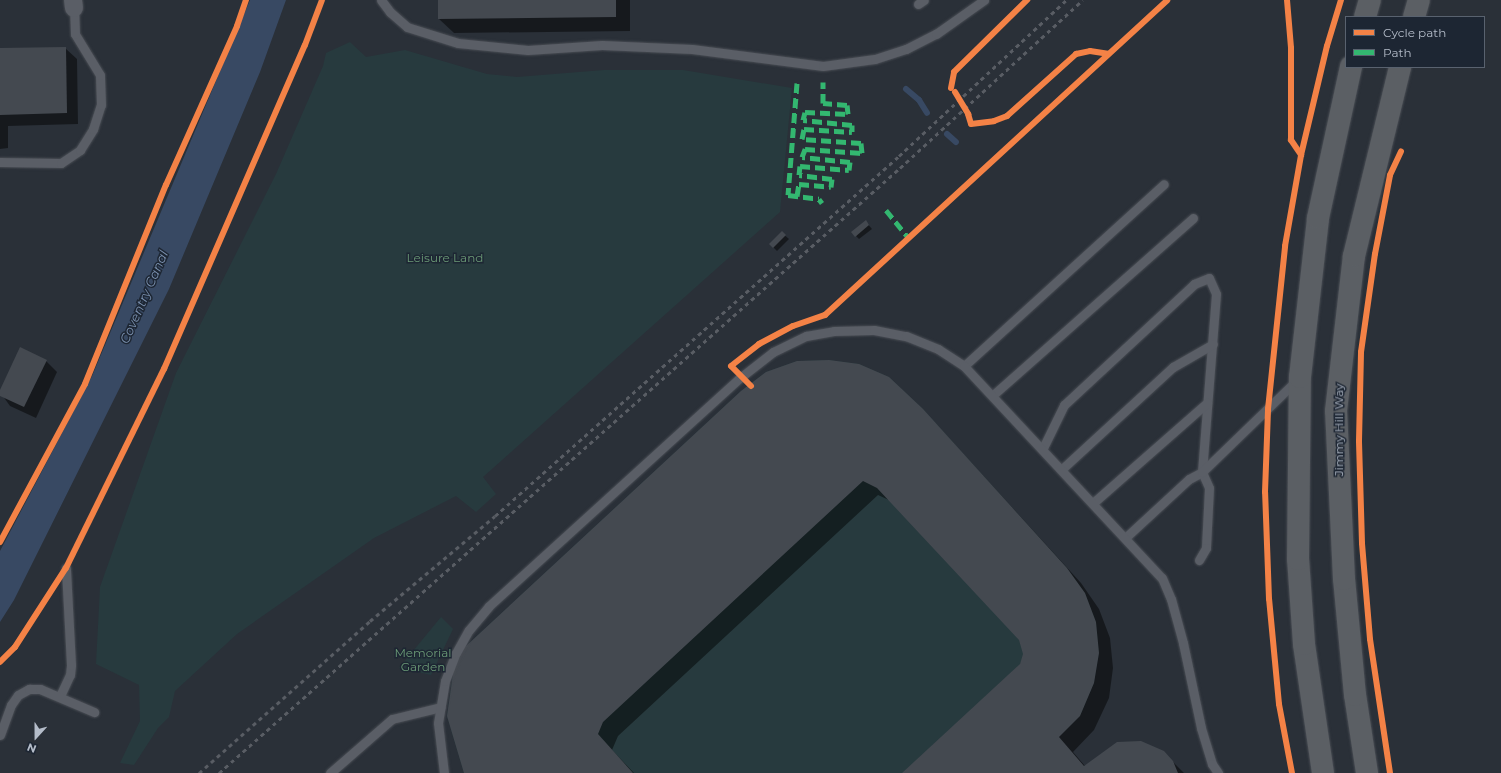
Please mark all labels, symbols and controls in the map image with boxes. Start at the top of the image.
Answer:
legend [1345,16,1485,68]
text: Cycle path [1383,25,1446,40]
text: Path [1383,45,1412,60]
water label: Coventry Canal [116,248,172,346]
park label: Leisure Land [407,251,483,265]
street label: Jimmy Hill Way [1332,384,1346,476]
park label: Memorial Garden [394,646,452,674]
north arrow [16,717,56,757]
text: N [25,740,38,756]

